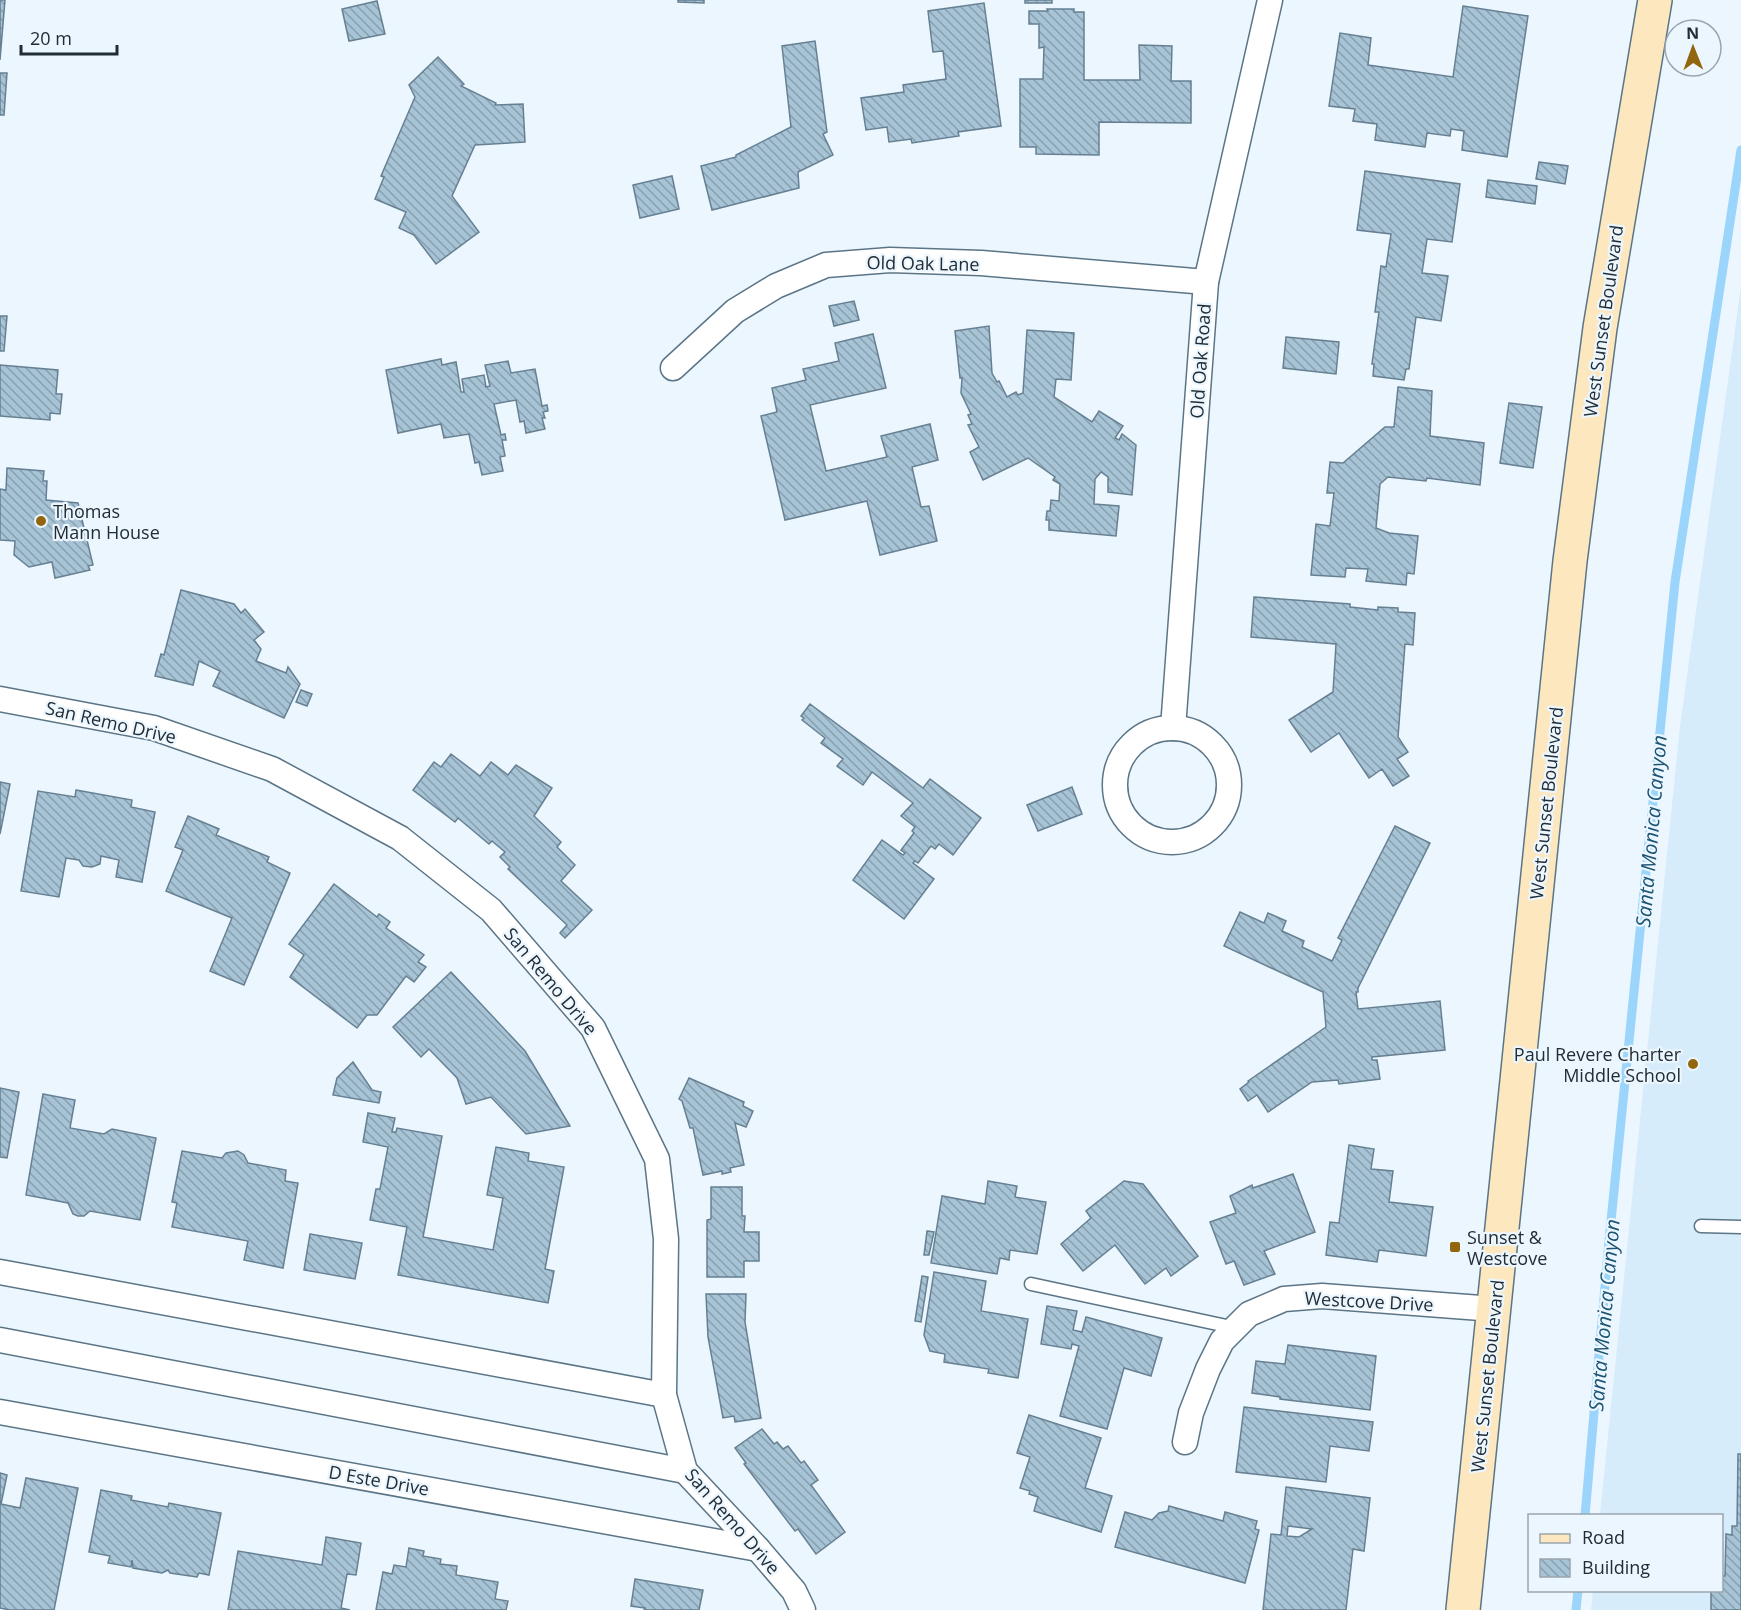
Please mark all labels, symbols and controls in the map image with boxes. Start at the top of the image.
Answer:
scale bar [21,18,117,56]
north arrow [1663,18,1723,78]
text: N [1686,22,1699,44]
text: 20 m [30,26,72,50]
street label: West Sunset Boulevard [1578,223,1628,419]
street label: Old Oak Lane [866,250,980,276]
street label: Old Oak Road [1184,303,1216,419]
place label: Thomas Mann House [53,499,160,544]
marker: Thomas Mann House [34,514,48,528]
street label: San Remo Drive [43,695,179,749]
street label: West Sunset Boulevard [1524,705,1568,901]
water label: Santa Monica Canyon [1629,734,1673,928]
street label: San Remo Drive [499,922,603,1040]
place label: Paul Revere Charter Middle School [1514,1042,1682,1087]
marker: Paul Revere Charter Middle School [1686,1057,1700,1071]
water label: Santa Monica Canyon [1582,1218,1626,1412]
place label: Sunset & Westcove [1467,1225,1547,1270]
marker: Sunset & Westcove [1448,1240,1462,1254]
street label: West Sunset Boulevard [1465,1278,1509,1474]
street label: Westcove Drive [1304,1286,1434,1316]
street label: D Este Drive [327,1459,431,1501]
street label: San Remo Drive [680,1463,786,1579]
legend [1528,1514,1723,1592]
text: Road [1582,1525,1625,1549]
text: Building [1582,1555,1650,1579]

